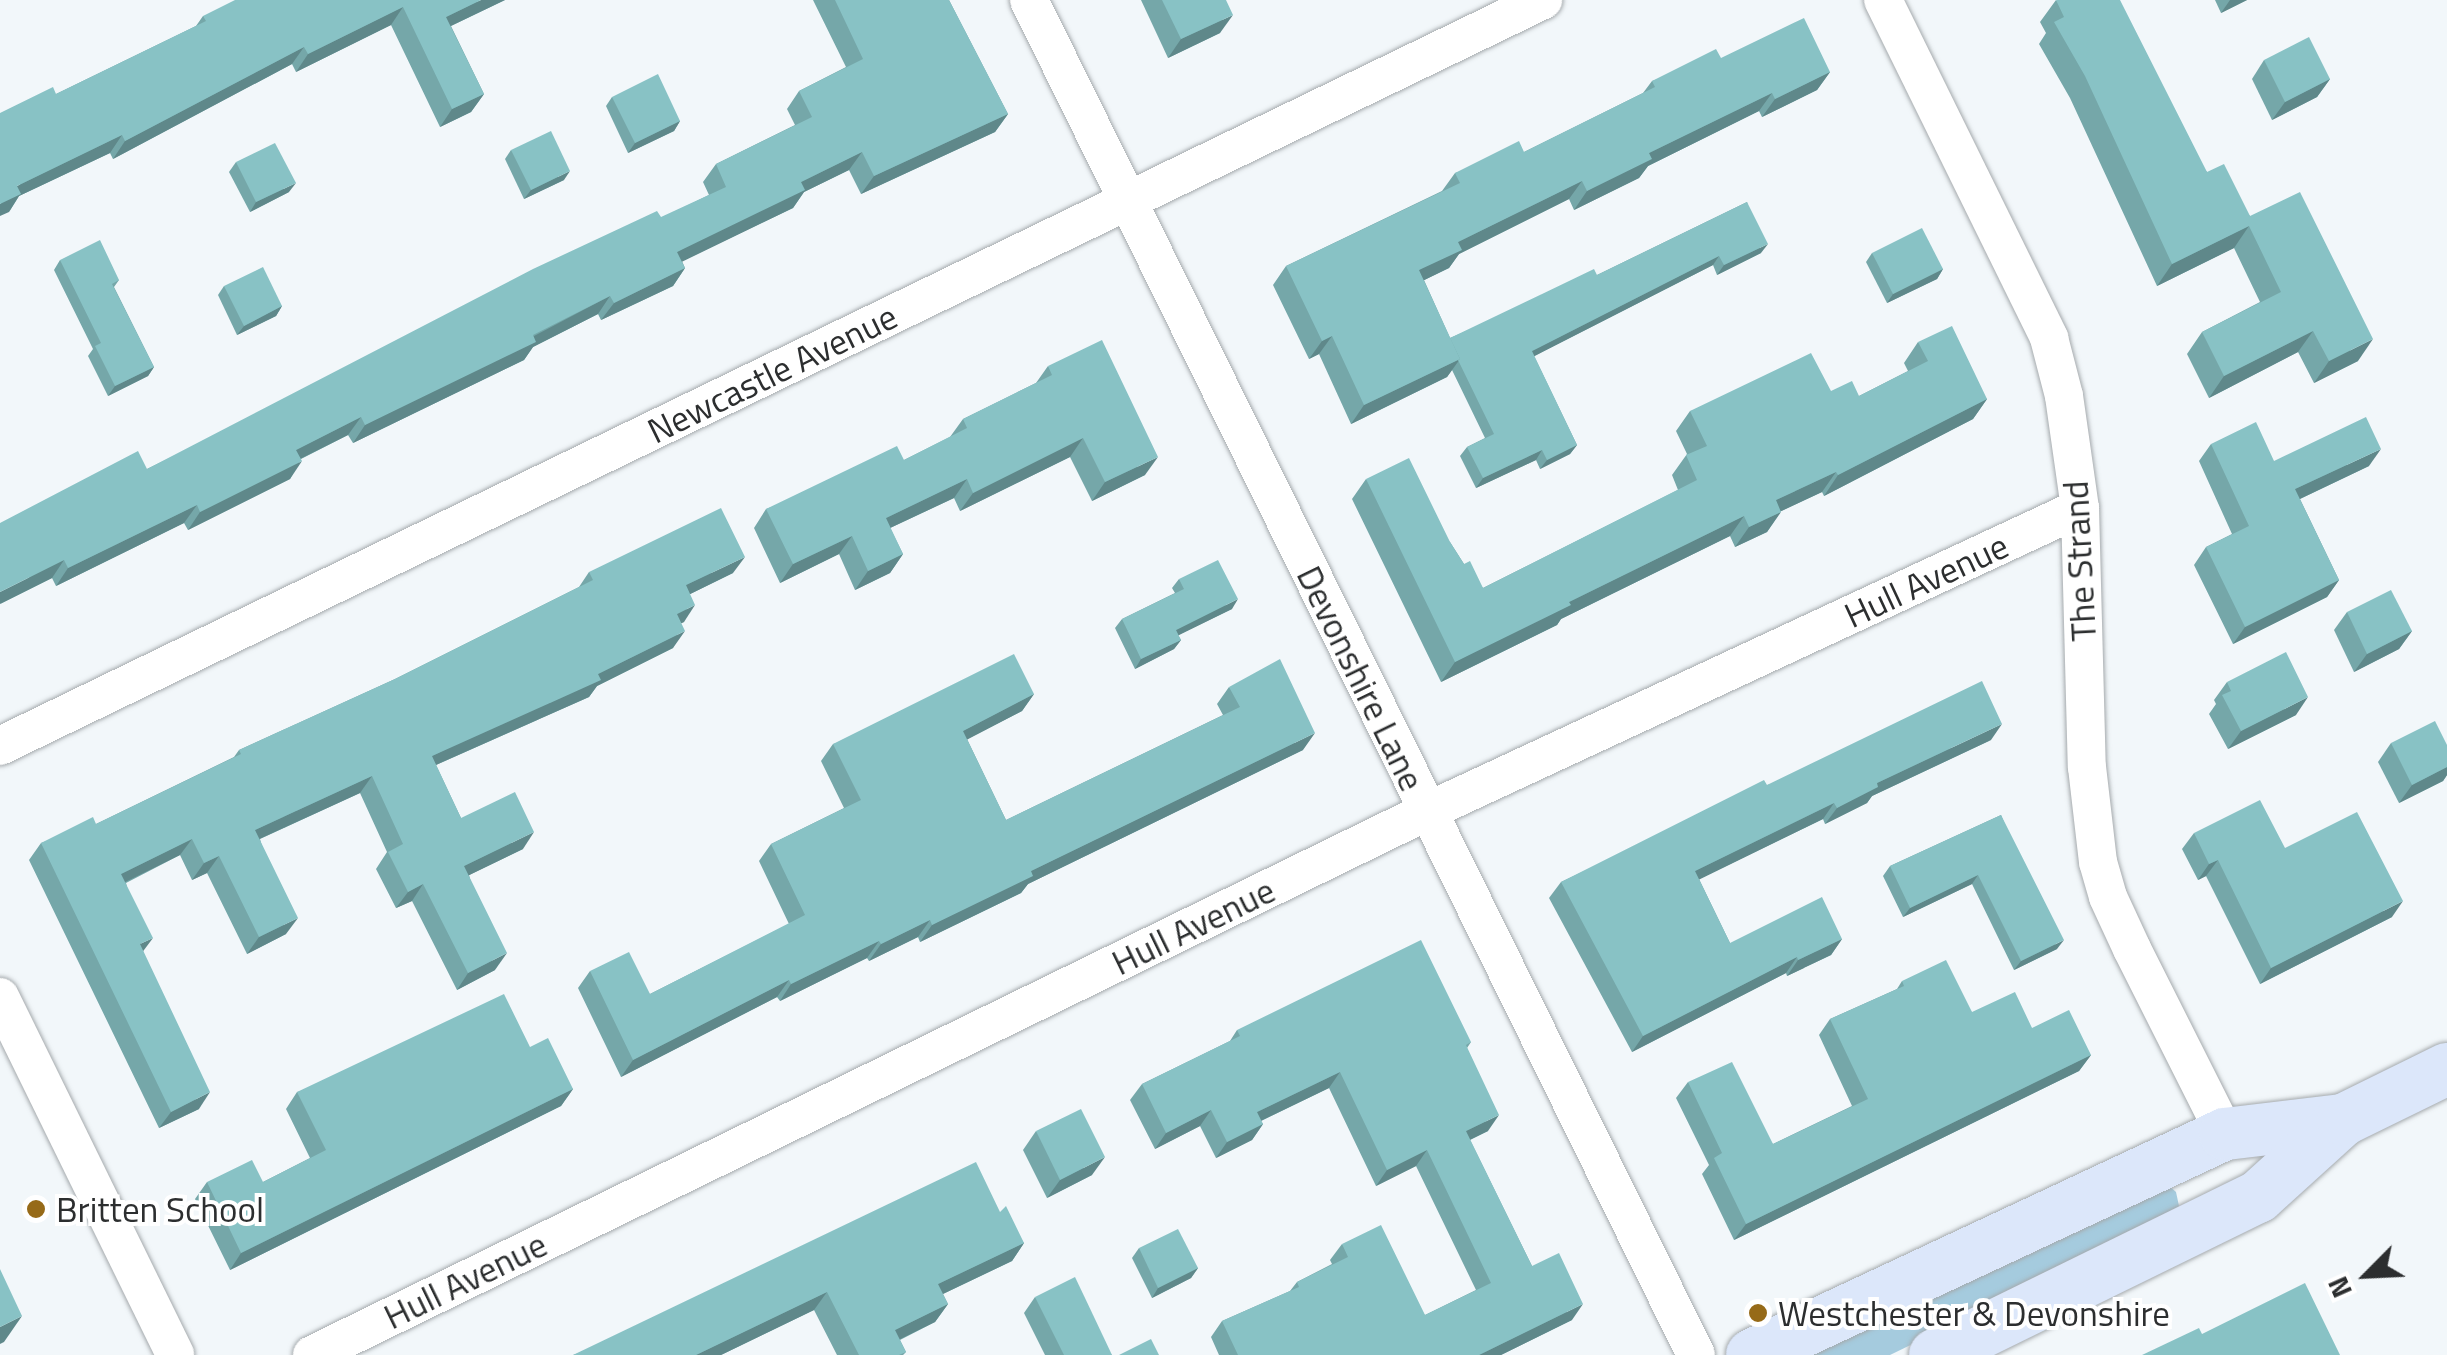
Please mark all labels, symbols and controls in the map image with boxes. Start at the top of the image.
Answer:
street label: Newcastle Avenue [641,295,903,451]
street label: The Strand [2054,480,2104,642]
street label: Hull Avenue [1838,524,2014,636]
street label: Devonshire Lane [1289,559,1433,797]
street label: Hull Avenue [1105,869,1281,983]
place label: Britten School [56,1188,264,1230]
marker: Britten School [25,1198,47,1220]
street label: Hull Avenue [377,1223,553,1337]
north arrow [2317,1225,2417,1325]
text: N [2316,1270,2363,1305]
place label: Westchester & Devonshire [1778,1292,2170,1334]
marker: Westchester & Devonshire [1747,1302,1769,1324]

